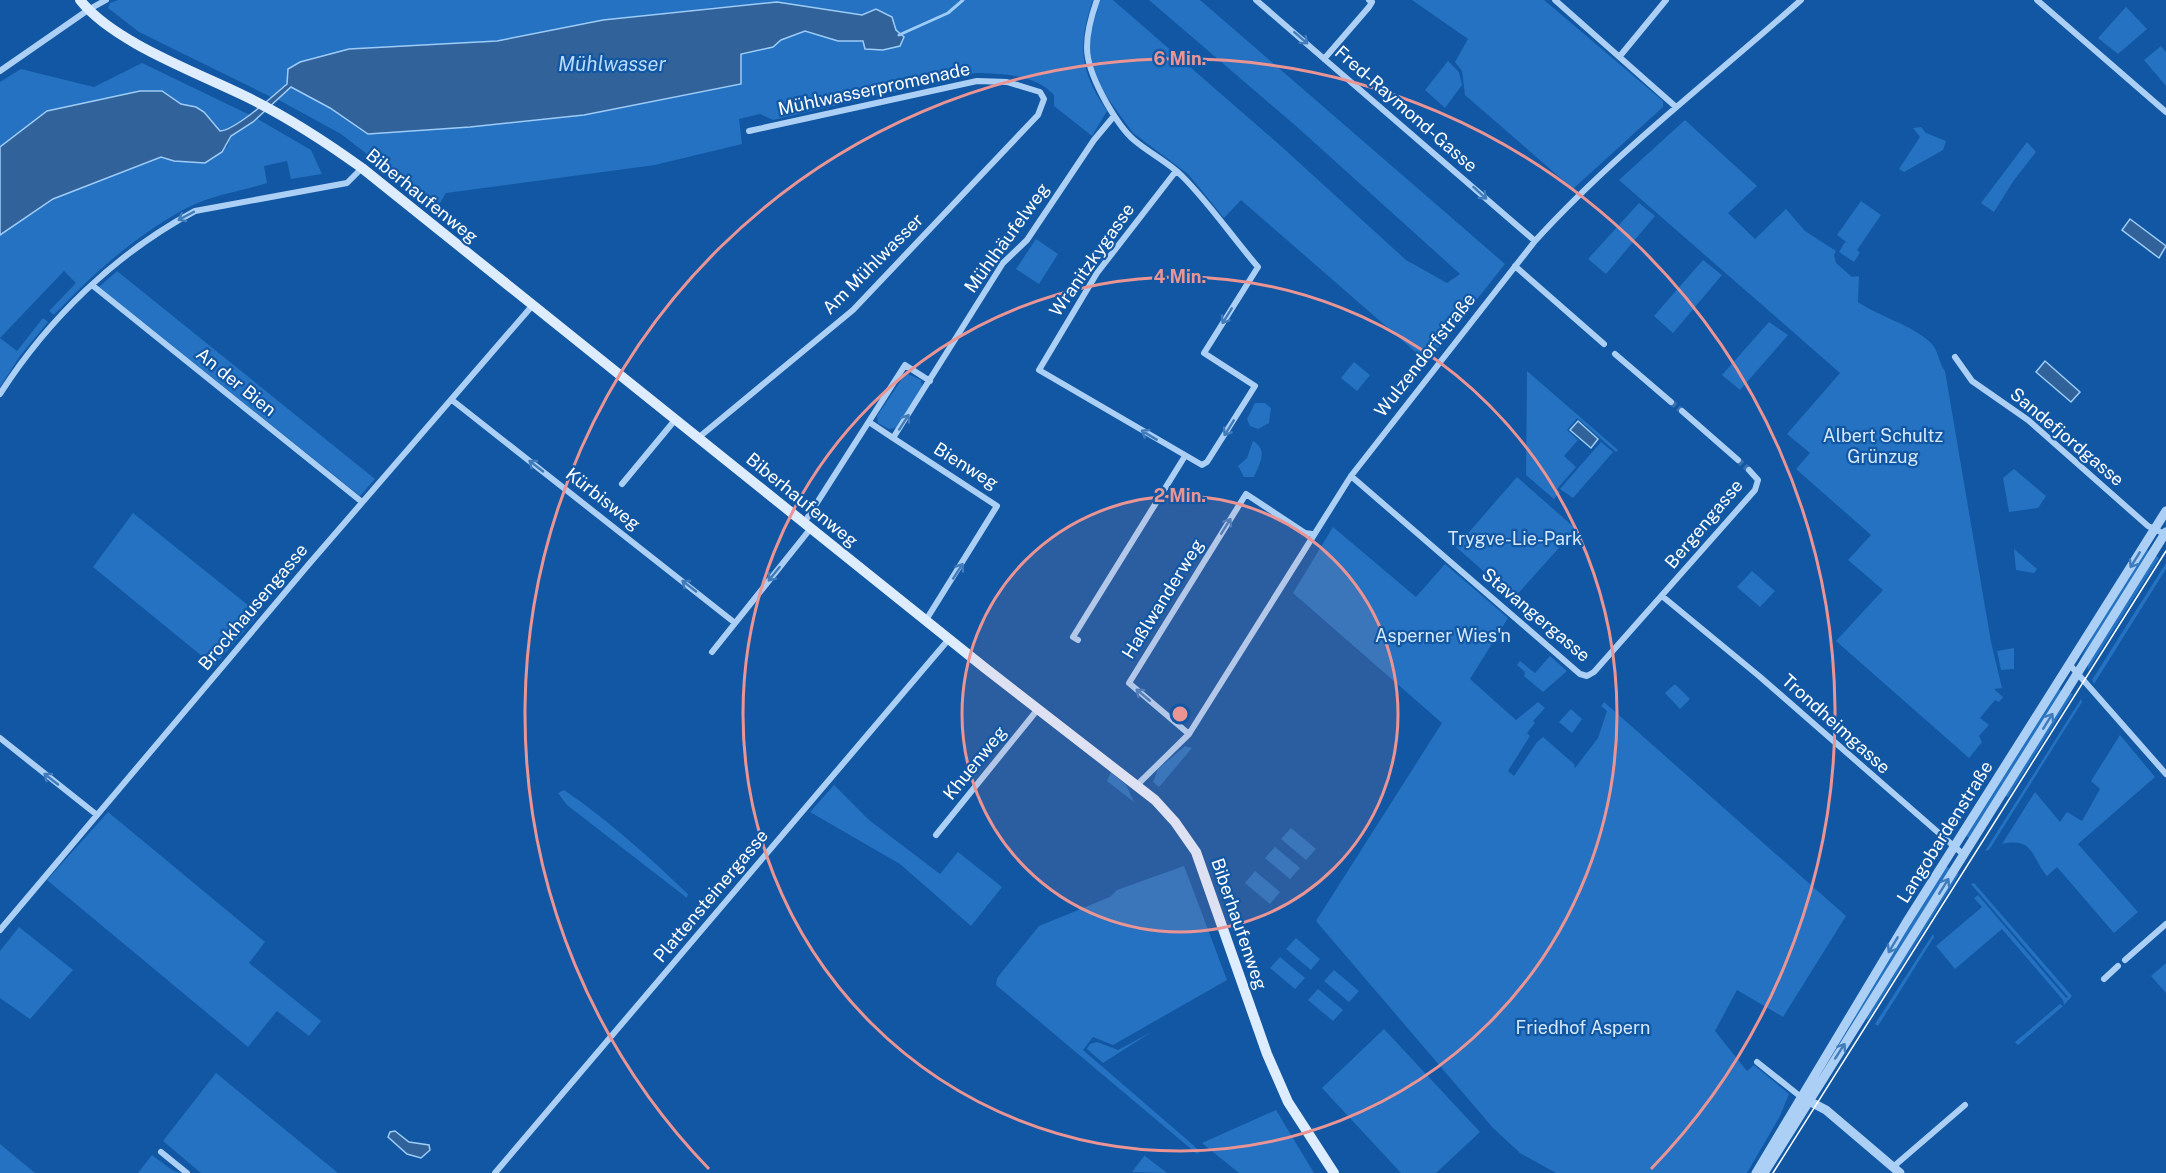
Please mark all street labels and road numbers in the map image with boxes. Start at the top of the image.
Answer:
street label: Fred-Raymond-Gasse [1331,41,1482,176]
street label: Mühlwasserpromenade [776,58,972,119]
street label: Biberhaufenweg [362,144,482,247]
street label: Mühlhäufelweg [960,179,1053,297]
street label: Wranitzkygasse [1045,199,1138,320]
street label: Am Mühlwasser [818,209,927,318]
street label: Wulzendorfstraße [1370,289,1479,421]
street label: An der Bien [192,343,281,420]
street label: Sandefjordgasse [2006,383,2128,490]
street label: Bienweg [930,438,1002,494]
street label: Biberhaufenweg [742,448,862,551]
street label: Kürbisweg [562,463,645,534]
street label: Bergengasse [1660,475,1747,572]
street label: Haßlwanderweg [1117,535,1208,662]
street label: Brockhausengasse [194,539,312,674]
street label: Stavangergasse [1478,563,1595,666]
street label: Trondheimgasse [1778,670,1895,778]
street label: Khuenweg [939,722,1011,804]
street label: Langobardenstraße [1892,757,1997,907]
street label: Plattensteinergasse [649,825,772,966]
street label: Biberhaufenweg [1207,855,1272,992]

